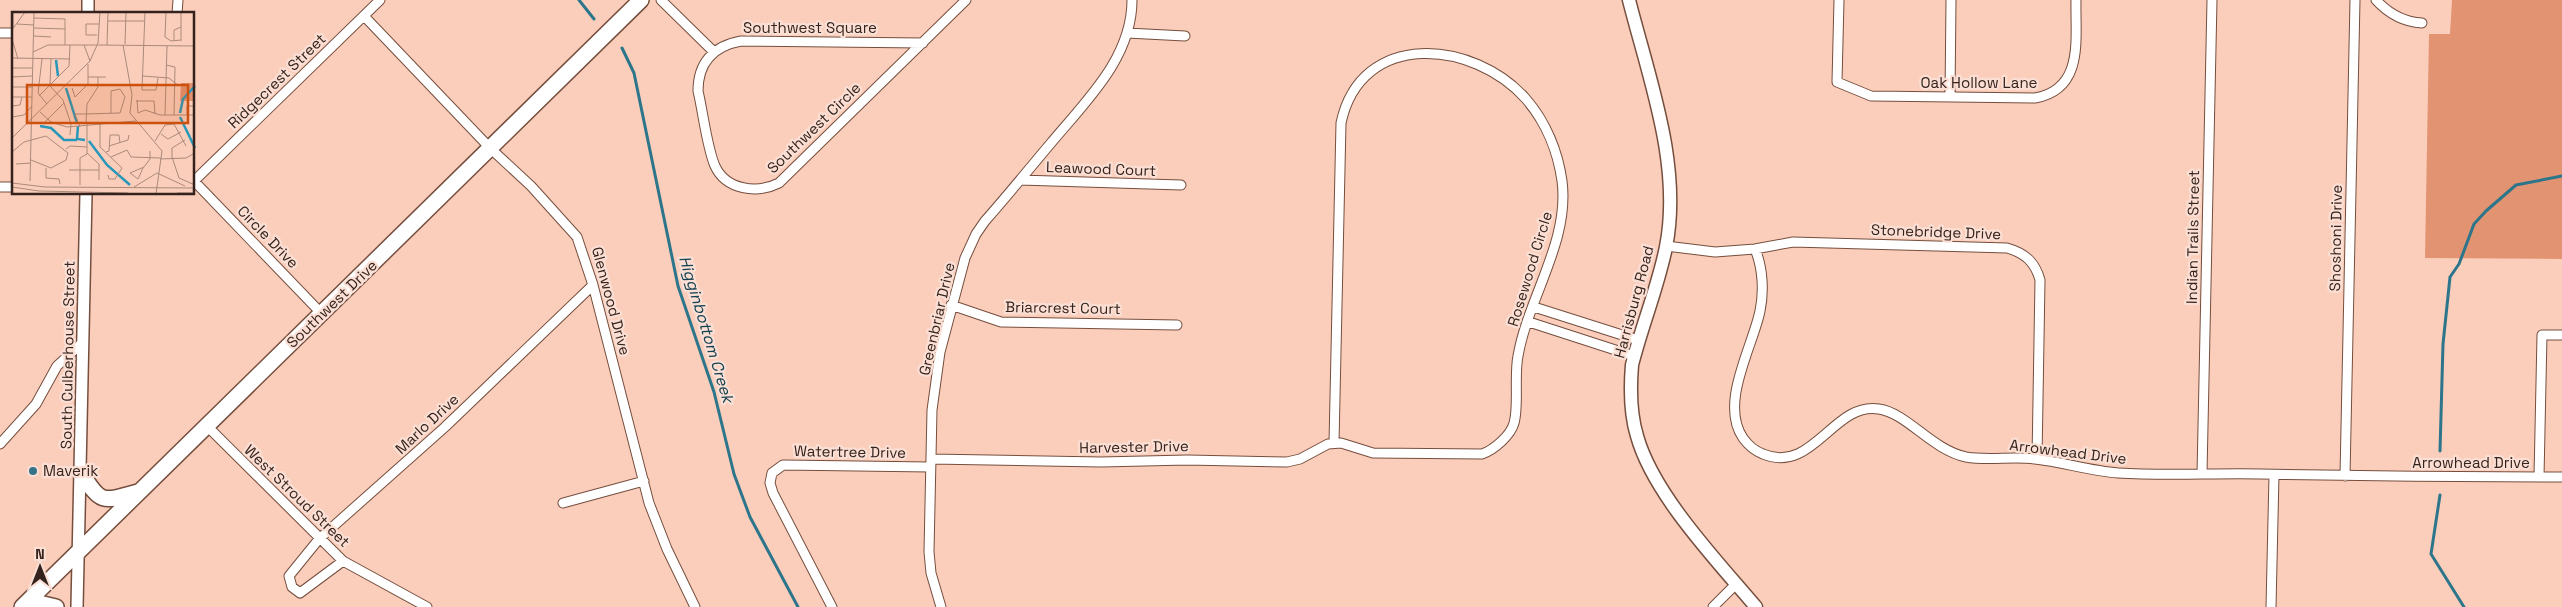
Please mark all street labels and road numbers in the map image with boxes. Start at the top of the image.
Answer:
street label: Southwest Square [743,18,877,37]
street label: Ridgecrest Street [224,29,330,132]
street label: Oak Hollow Lane [1921,73,2038,92]
street label: Southwest Circle [763,78,865,177]
street label: Leawood Court [1046,157,1156,180]
street label: Indian Trails Street [2182,170,2203,304]
street label: Shoshoni Drive [2325,184,2346,292]
street label: Circle Drive [234,201,303,272]
street label: Rosewood Circle [1503,209,1556,329]
street label: Stonebridge Drive [1871,220,2001,243]
street label: Harrisburg Road [1609,243,1658,360]
street label: Glenwood Drive [588,245,635,357]
street label: Southwest Drive [282,255,381,352]
street label: Greenbriar Drive [914,260,959,377]
street label: South Culberhouse Street [56,261,79,449]
street label: Briarcrest Court [1005,297,1121,318]
street label: Marlo Drive [391,389,462,458]
street label: Arrowhead Drive [2009,435,2128,468]
street label: Harvester Drive [1079,436,1189,457]
street label: West Stroud Street [241,440,354,551]
street label: Watertree Drive [794,441,906,462]
street label: Arrowhead Drive [2412,453,2530,472]

